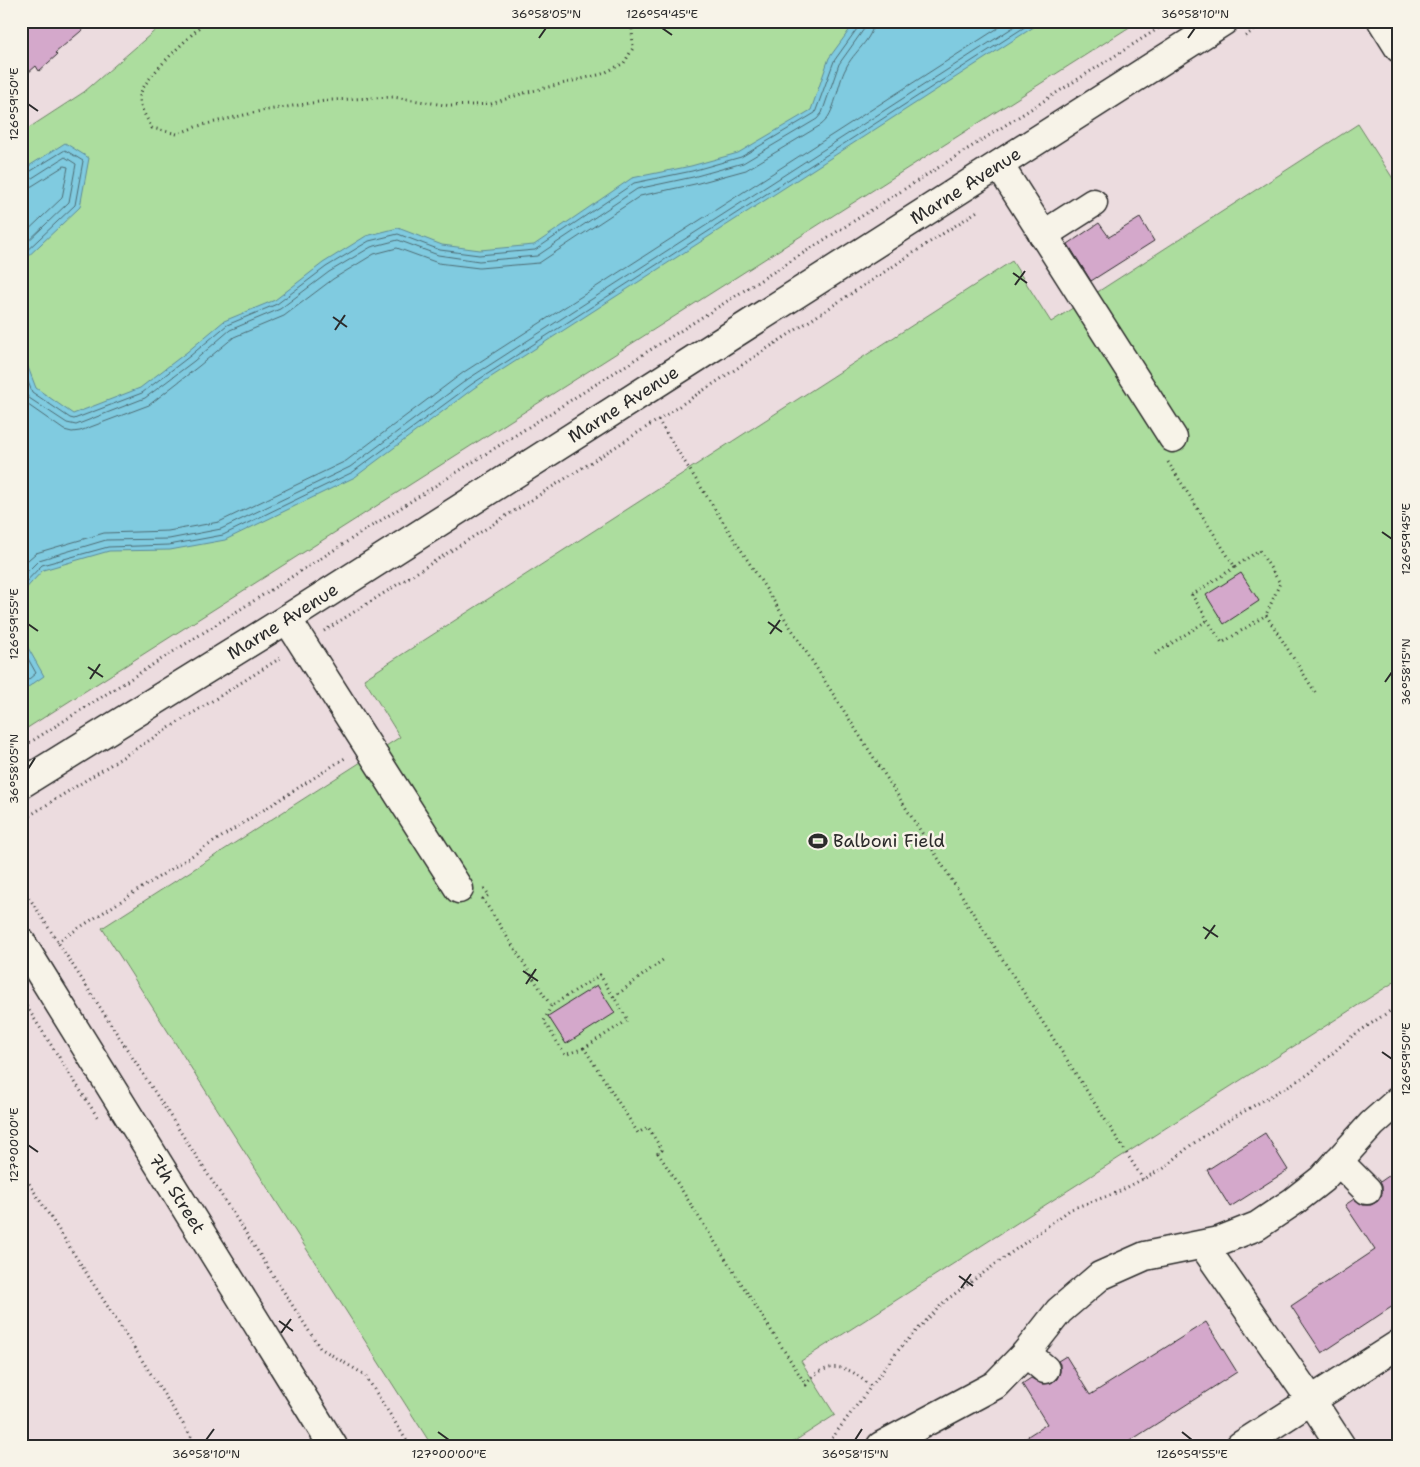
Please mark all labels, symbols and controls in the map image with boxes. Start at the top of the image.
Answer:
text: 36°58'05"N [511,6,581,22]
text: 126°59'45"E [626,6,698,22]
text: 36°58'10"N [1161,6,1229,22]
text: 126°59'50"E [6,67,22,141]
street label: Marne Avenue [906,142,1026,230]
street label: Marne Avenue [563,360,683,449]
text: 126°59'45"E [1398,503,1414,575]
street label: Marne Avenue [222,577,343,665]
text: 126°59'55"E [6,588,22,660]
text: 36°58'15"N [1398,638,1414,706]
text: 36°58'05"N [6,734,22,804]
place label: Balboni Field [833,829,945,853]
sports icon: Balboni Field [807,830,829,852]
text: 126°59'50"E [1398,1022,1414,1096]
text: 127°00'00"E [6,1107,22,1183]
street label: 7th Street [143,1149,211,1238]
text: 36°58'10"N [172,1446,240,1462]
text: 127°00'00"E [411,1446,487,1462]
text: 36°58'15"N [821,1446,889,1462]
text: 126°59'55"E [1156,1446,1228,1462]

